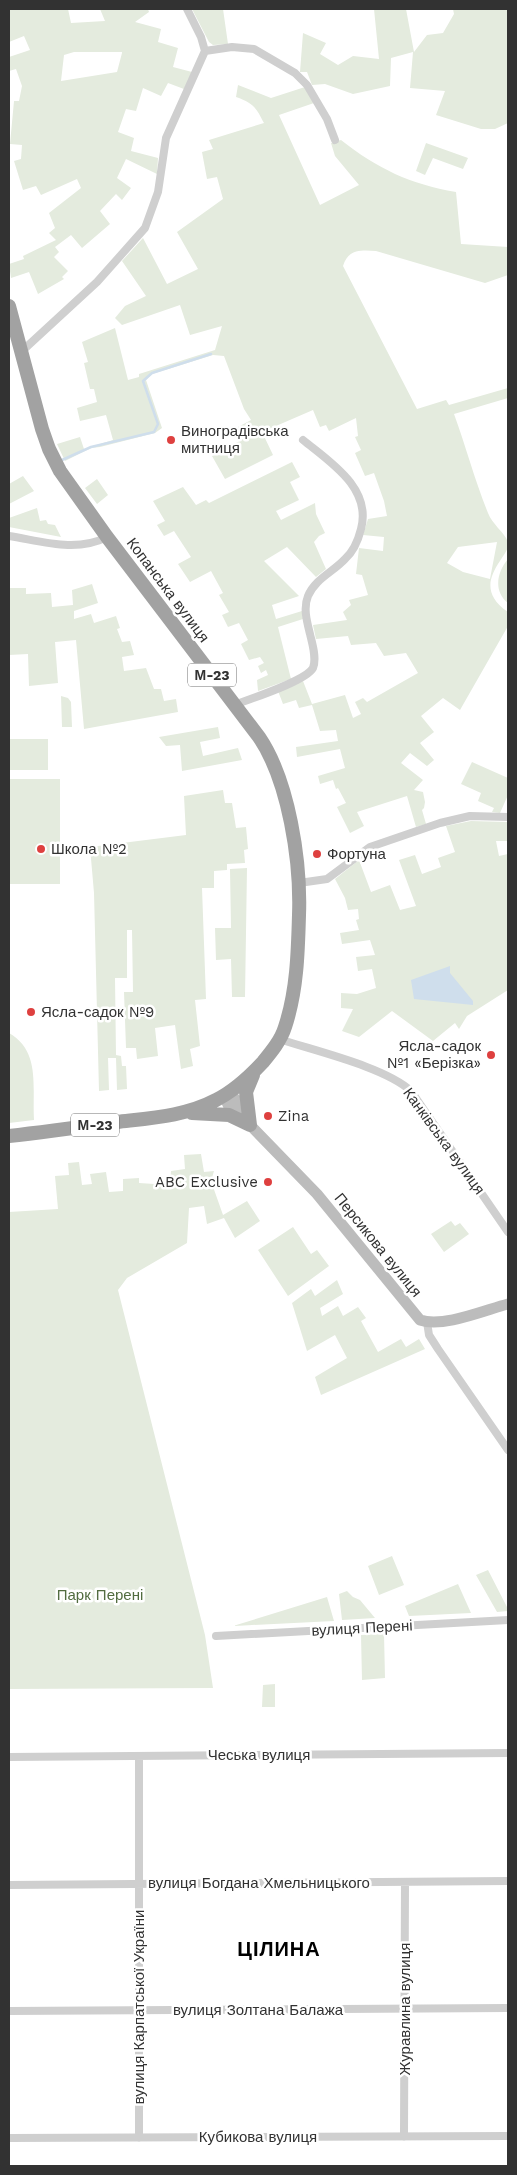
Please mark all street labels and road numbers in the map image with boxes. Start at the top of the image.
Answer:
street label: Копанська вулиця [123,534,213,646]
road number: М-23 [188,664,236,686]
street label: Канківська вулиця [399,1084,489,1198]
road number: М-23 [71,1114,119,1136]
street label: Персикова вулиця [331,1189,425,1301]
street label: вулиця Перені [311,1616,413,1640]
street label: Чеська вулиця [208,1746,310,1764]
street label: вулиця Богдана Хмельницького [148,1874,370,1892]
street label: вулиця Карпатської України [130,1910,148,2104]
street label: Журавлина вулиця [396,1943,414,2075]
street label: вулиця Золтана Балажа [173,2001,344,2019]
street label: Кубикова вулиця [199,2128,317,2146]

